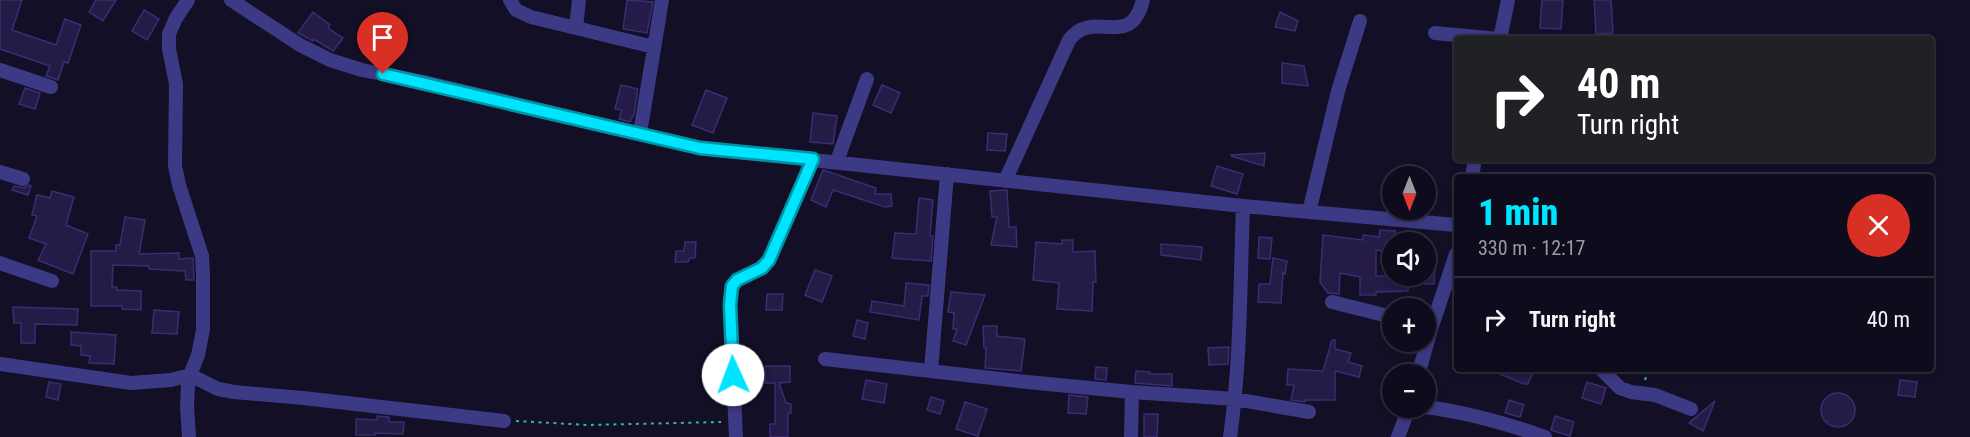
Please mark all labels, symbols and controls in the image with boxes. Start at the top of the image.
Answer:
pin [357,12,408,74]
icon: arrive [366,21,399,54]
text: 40 m [1577,59,1660,108]
icon: right [1478,60,1556,138]
text: Turn right [1577,109,1679,141]
north arrow [1382,166,1436,220]
map controls [1382,166,1436,418]
text: 1 min [1478,192,1558,234]
button: close [1847,194,1910,257]
button: sound [1382,232,1436,286]
text: 330 m · 12:17 [1478,236,1585,260]
button: + [1382,298,1436,352]
icon: right [1478,303,1511,336]
text: Turn right [1529,307,1616,332]
text: 40 m [1867,307,1910,332]
position arrow [701,343,765,407]
button: − [1382,364,1436,418]

